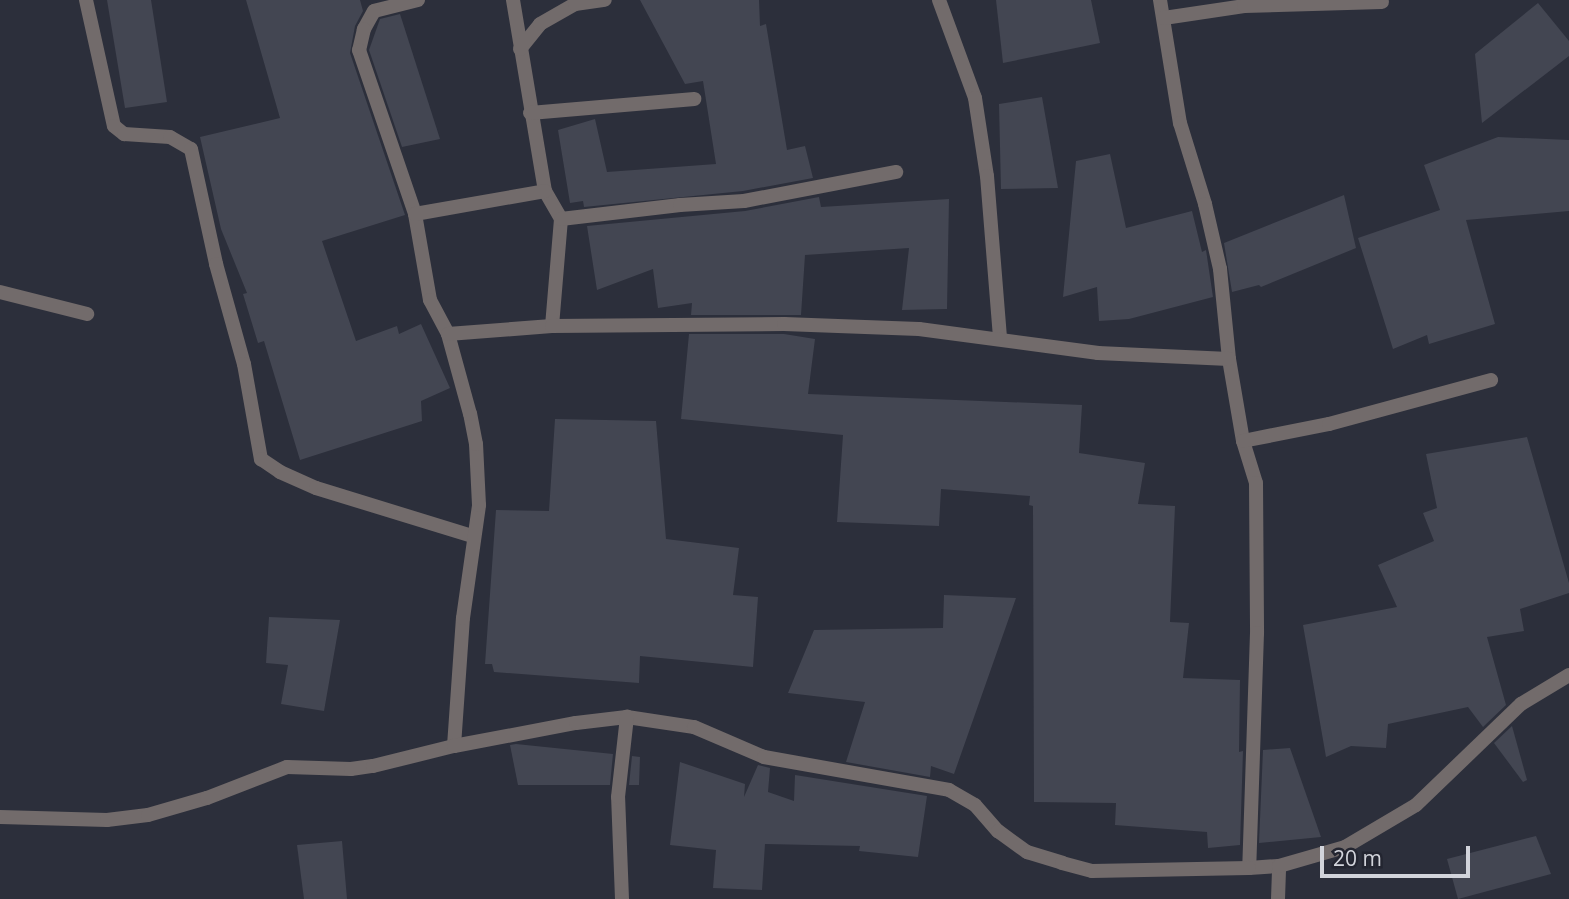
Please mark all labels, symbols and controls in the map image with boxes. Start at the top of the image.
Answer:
scale bar [1324,832,1474,876]
text: 20 m [1333,844,1382,872]

